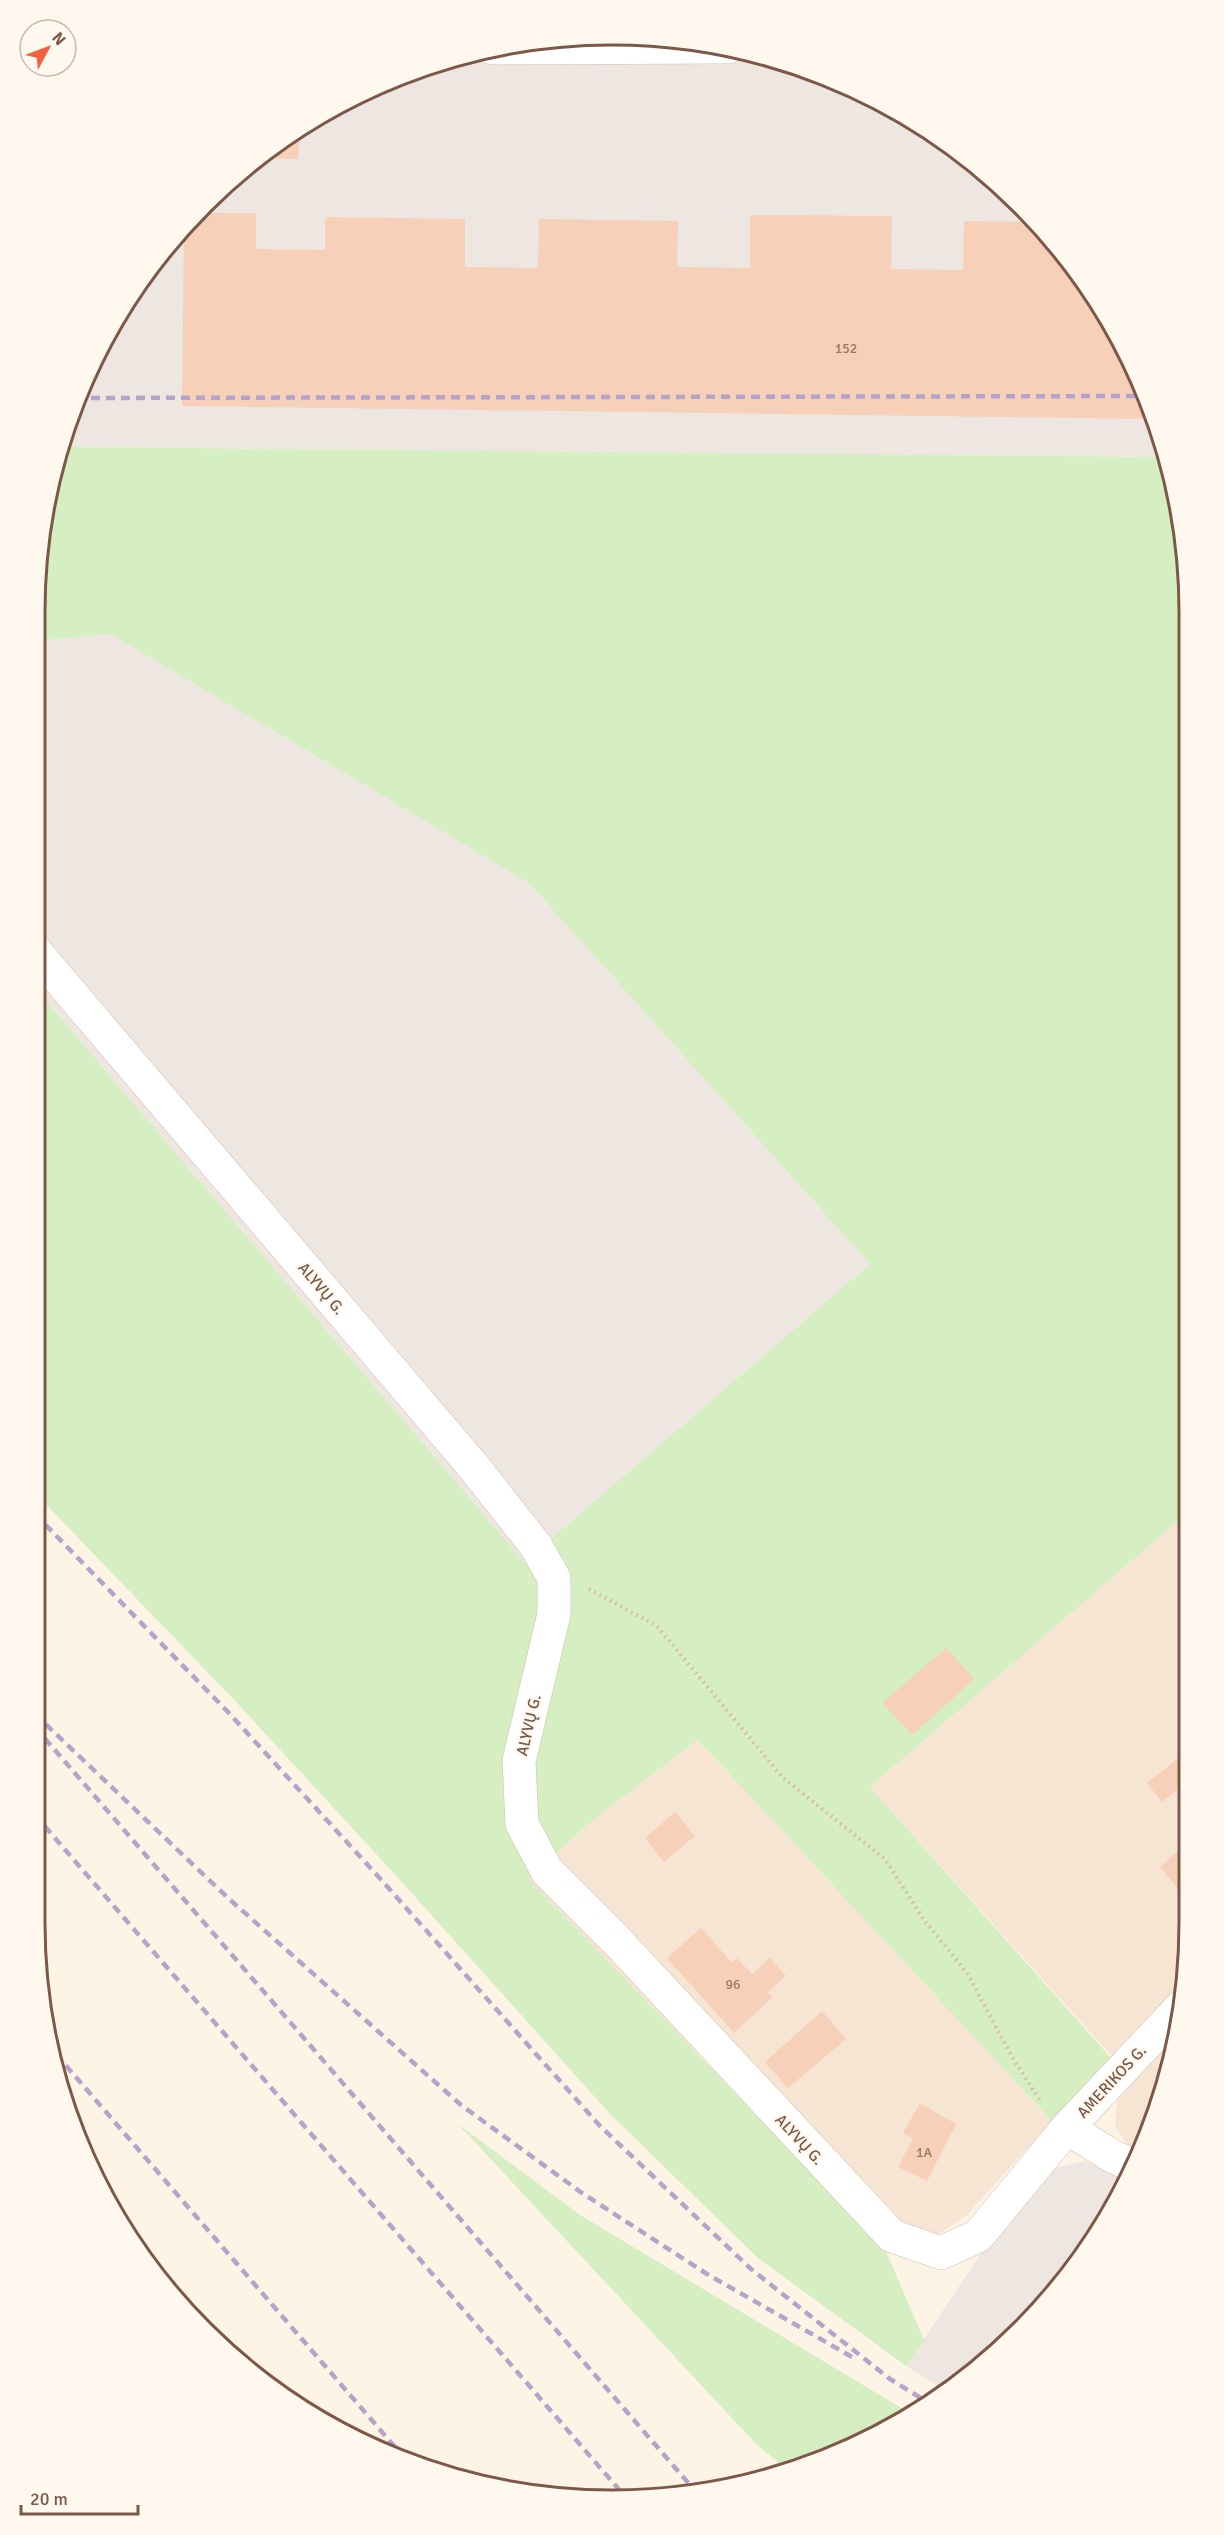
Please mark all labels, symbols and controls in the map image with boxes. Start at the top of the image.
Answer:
north arrow [18,18,78,78]
text: N [47,28,70,50]
house number: 152 [835,340,857,357]
street label: ALYVŲ G. [293,1258,349,1319]
street label: ALYVŲ G. [512,1693,546,1758]
house number: 96 [725,1976,741,1993]
street label: AMERIKOS G. [1073,2041,1151,2122]
street label: ALYVŲ G. [771,2110,828,2169]
house number: 1A [916,2144,932,2161]
scale bar [21,2478,138,2516]
text: 20 m [30,2488,68,2510]

